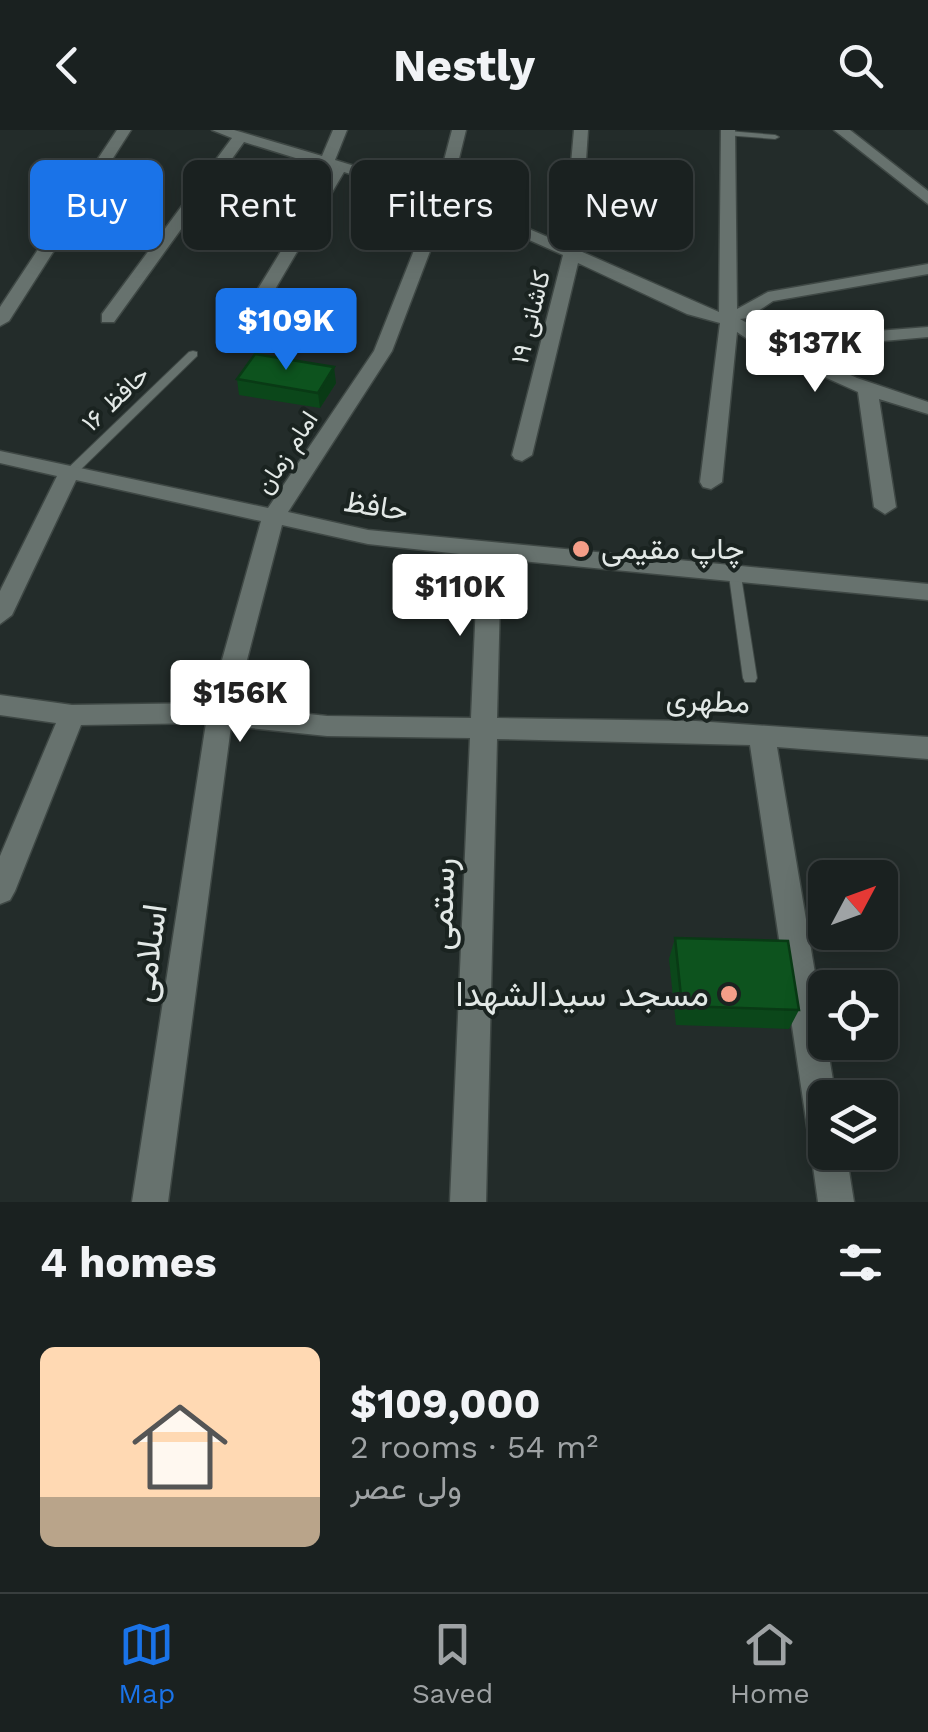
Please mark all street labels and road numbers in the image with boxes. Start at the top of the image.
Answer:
street label: کاشانی ۱۹ [505,268,557,367]
street label: حافظ ۱۶ [76,360,155,437]
street label: امام زمان [249,406,325,500]
street label: حافظ [341,483,411,528]
street label: مطهری [665,681,751,721]
street label: رستمی [418,857,465,951]
street label: اسلامی [120,901,176,1005]

